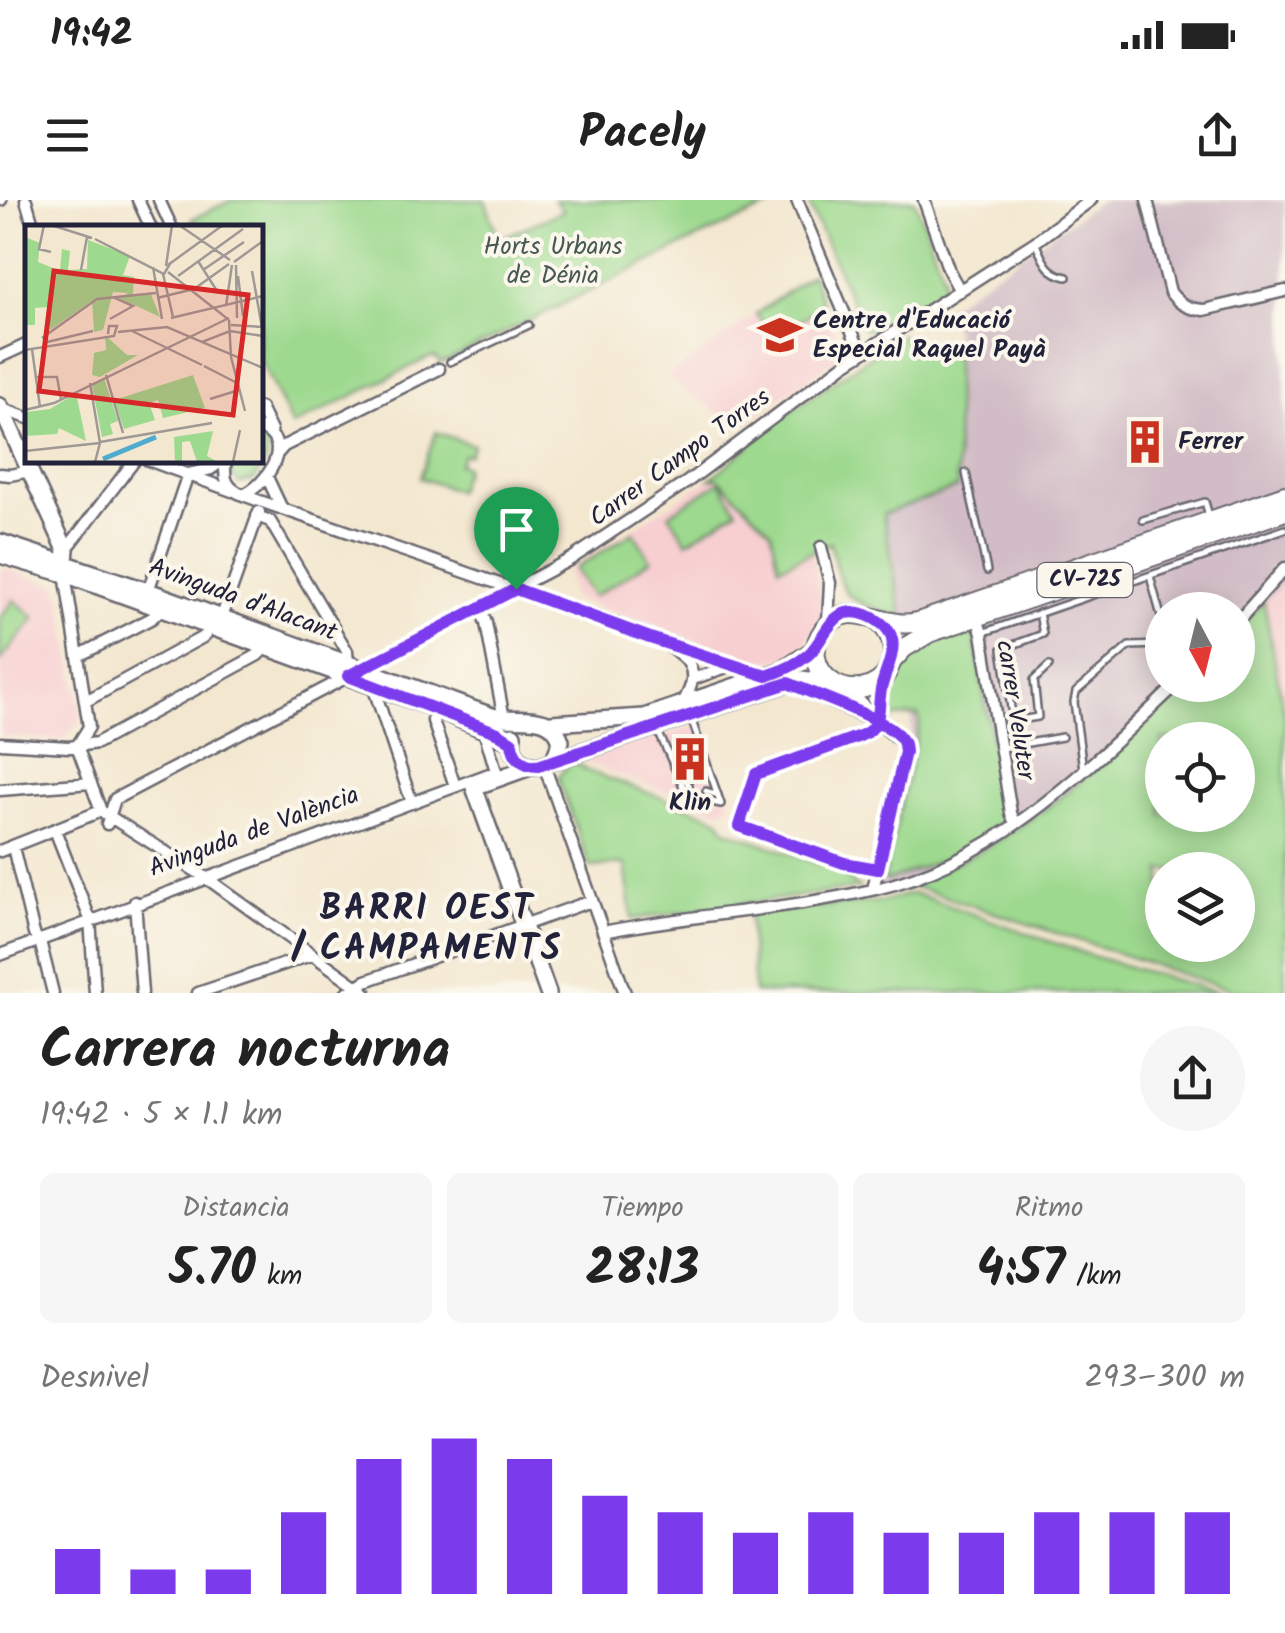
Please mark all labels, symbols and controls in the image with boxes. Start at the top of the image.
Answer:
text: 19:42 [50,5,133,65]
text: Pacely [579,99,706,171]
icon: menu [40,108,95,163]
icon: share [1190,108,1245,163]
inset map [25,225,262,462]
park label: Horts Urbans de Dénia [484,227,623,296]
place label: Centre d'Educació Especial Raquel Payà [813,301,1046,370]
school or university icon: Centre d'Educació Especial Raquel Payà [756,311,804,359]
street label: Carrer Campo Torres [581,378,779,538]
building icon: Ferrer [1121,418,1169,466]
place label: Ferrer [1178,422,1244,462]
pin [474,487,559,590]
icon: arrive [489,502,544,557]
street label: Avinguda d'Alacant [143,547,343,653]
road number: CV-725 [1038,563,1132,597]
north arrow [1145,592,1255,702]
map controls [1145,592,1255,962]
street label: carrer Veluter [984,637,1046,784]
button: locate [1145,722,1255,832]
building icon: Klin [666,735,714,783]
street label: Avinguda de València [143,775,365,889]
place label: Klin [669,783,711,823]
button: layers [1145,852,1255,962]
district label: BARRI OEST / CAMPAMENTS [291,882,562,978]
text: Carrera nocturna [40,1009,450,1096]
button: share [1140,1026,1245,1131]
text: 19:42 · 5 × 1.1 km [40,1090,282,1141]
text: Distancia [182,1186,290,1231]
text: Tiempo [601,1186,684,1231]
text: Ritmo [1015,1186,1084,1231]
text: 5.70 [169,1231,256,1311]
text: 28:13 [586,1231,699,1311]
text: 4:57 [977,1231,1065,1311]
text: km [256,1254,302,1299]
text: /km [1065,1254,1122,1299]
text: Desnivel [40,1353,149,1404]
text: 293–300 m [1084,1353,1245,1404]

